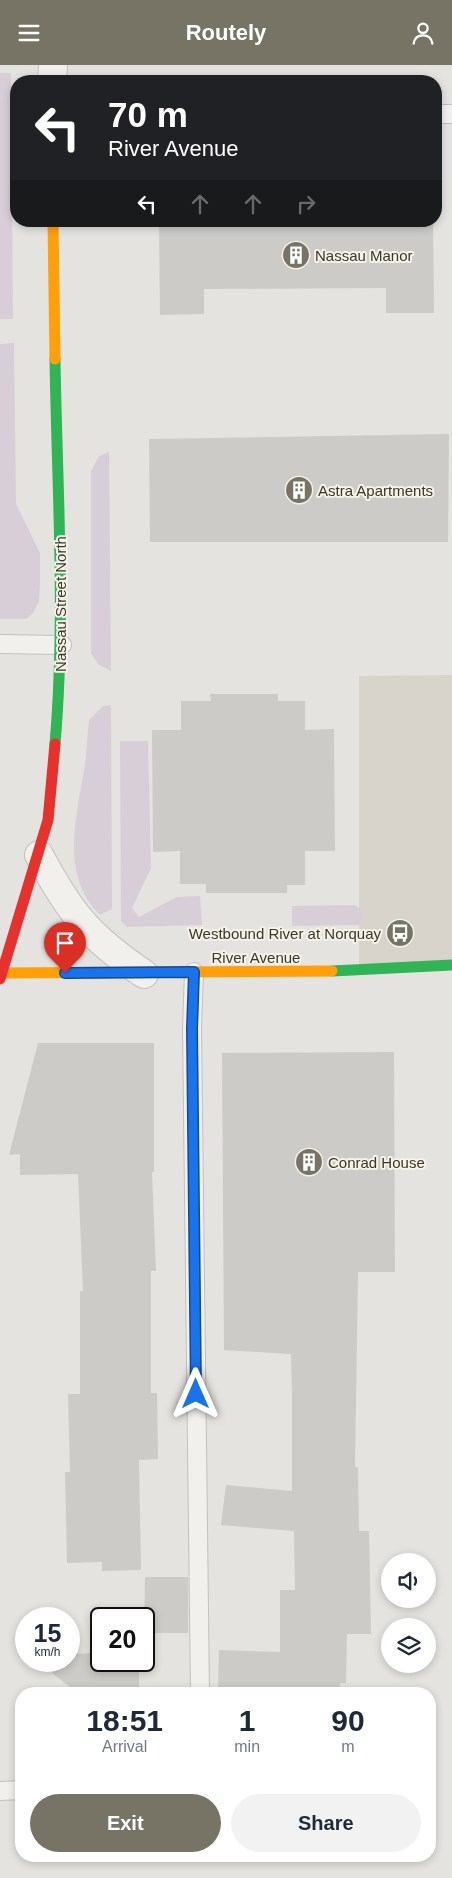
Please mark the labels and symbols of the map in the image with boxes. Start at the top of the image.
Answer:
building icon: Nassau Manor [281,240,311,270]
place label: Nassau Manor [315,247,413,264]
building icon: Astra Apartments [284,475,314,505]
place label: Astra Apartments [318,482,433,499]
street label: Nassau Street North [52,536,69,672]
bus stop icon: Westbound River at Norquay [385,918,415,948]
pin [44,922,86,973]
place label: Westbound River at Norquay [189,925,381,942]
street label: River Avenue [212,949,300,966]
building icon: Conrad House [294,1147,324,1177]
place label: Conrad House [328,1154,425,1171]
position arrow [169,1367,221,1419]
speed limit sign: 20 [90,1607,155,1672]

